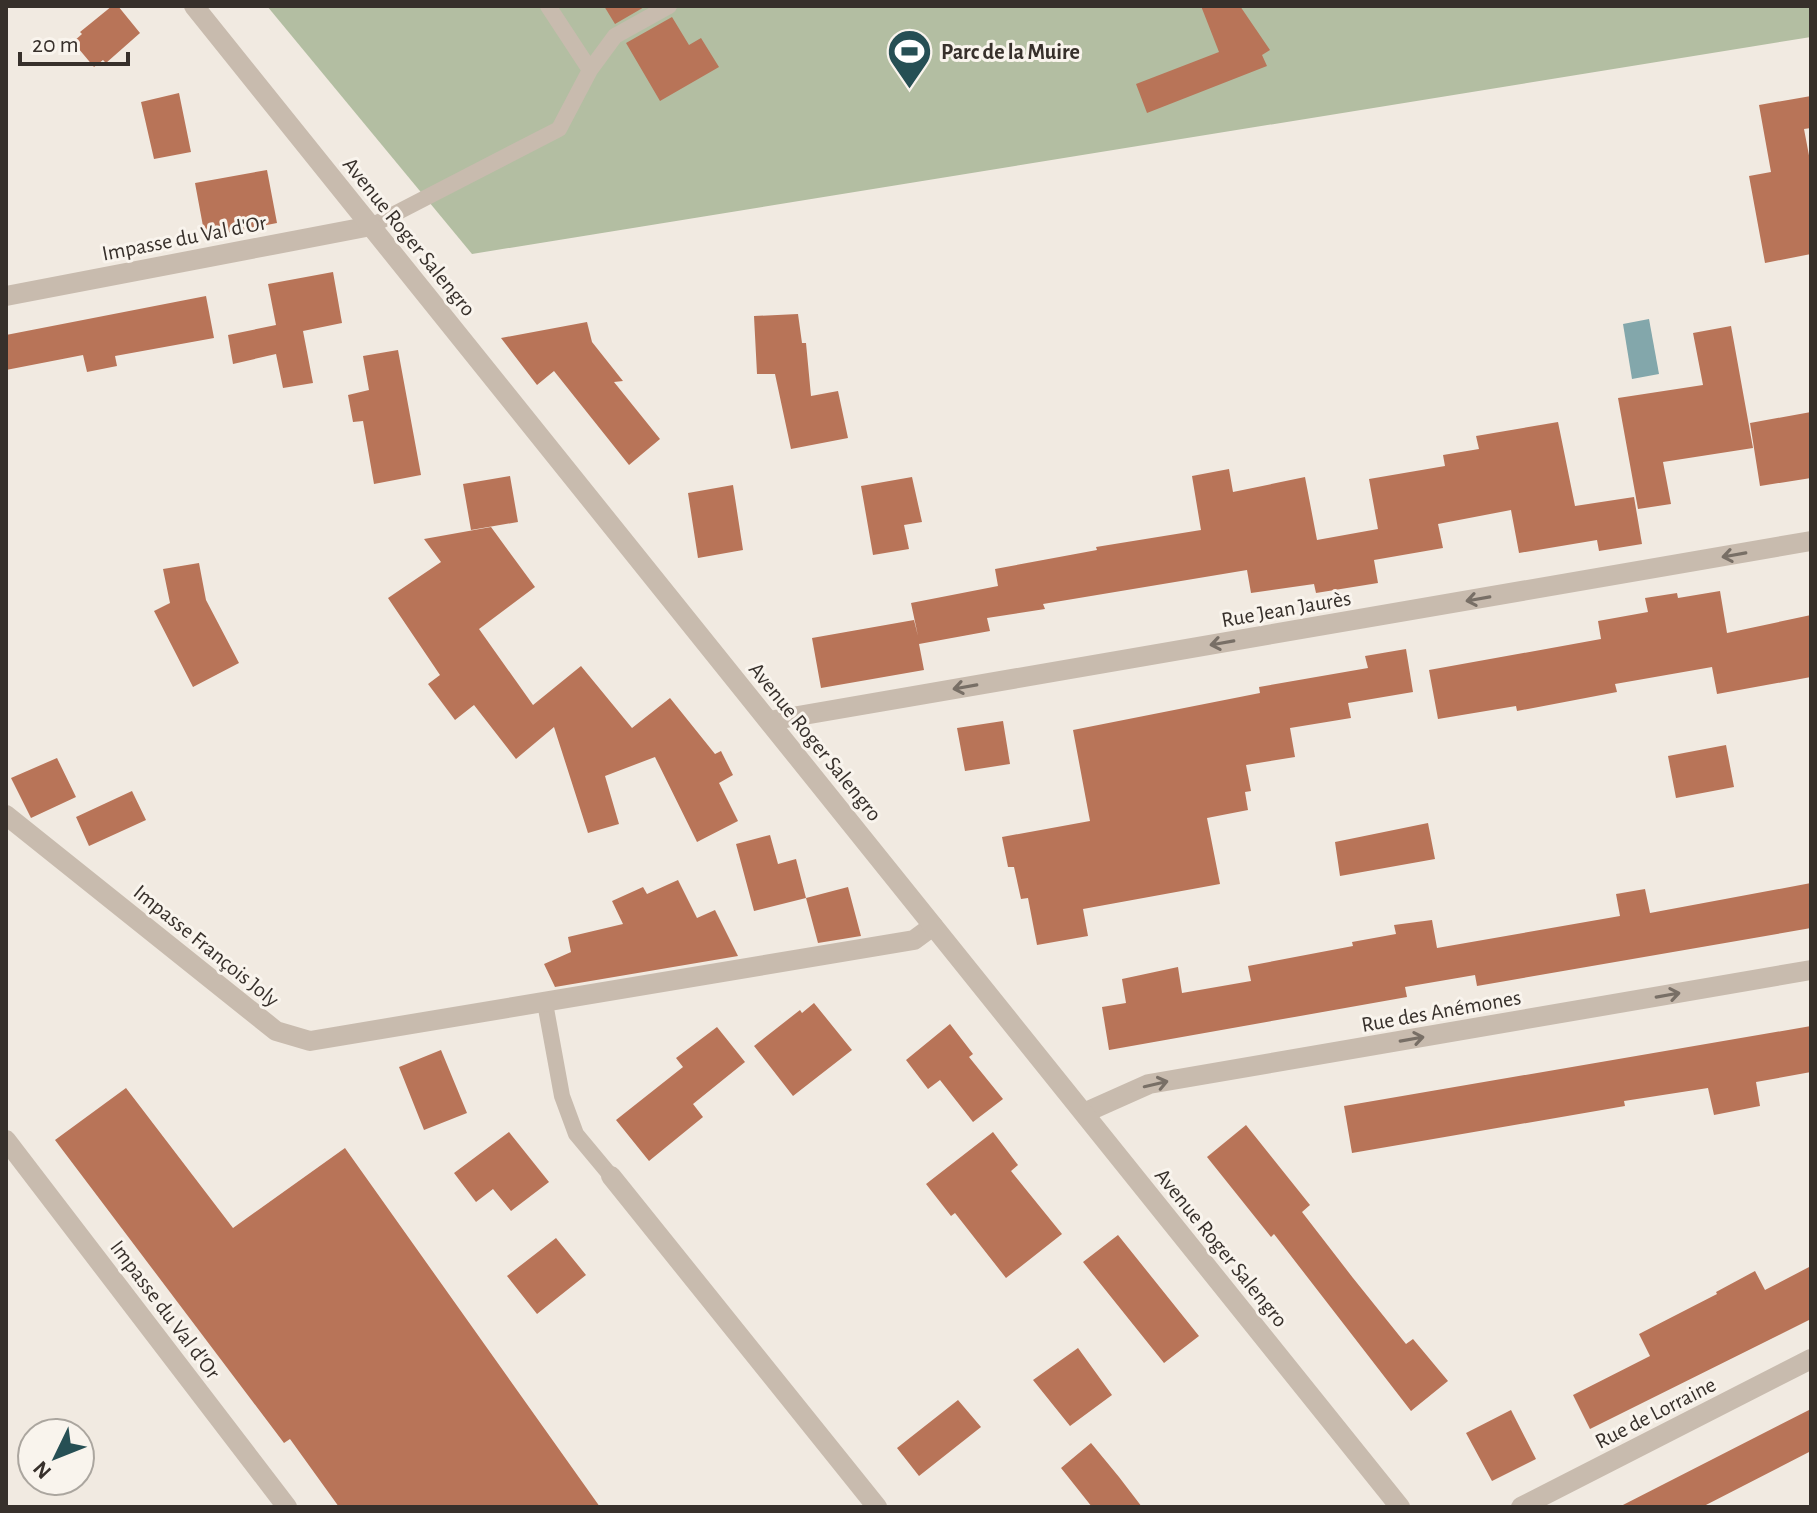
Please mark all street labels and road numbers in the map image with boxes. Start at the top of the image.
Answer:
street label: Avenue Roger Salengro [339,153,480,320]
street label: Impasse du Val d'Or [100,211,268,265]
street label: Rue Jean Jaurès [1220,587,1353,631]
street label: Avenue Roger Salengro [745,658,886,825]
street label: Impasse François Joly [130,881,284,1011]
street label: Rue des Anémones [1360,986,1523,1036]
street label: Avenue Roger Salengro [1151,1164,1292,1331]
street label: Impasse du Val d'Or [106,1236,224,1383]
street label: Rue de Lorraine [1592,1373,1719,1453]

